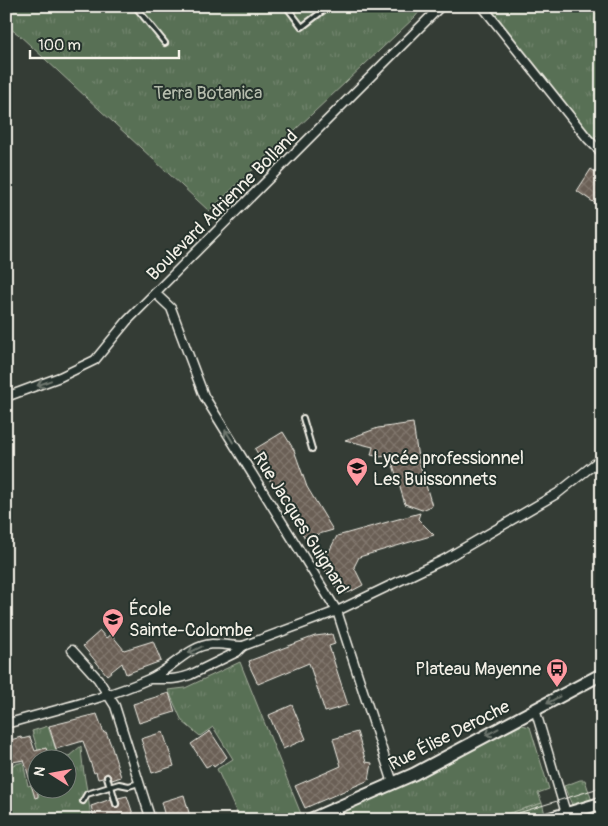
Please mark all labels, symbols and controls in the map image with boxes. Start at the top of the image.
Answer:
scale bar [30,28,179,60]
text: 100 m [38,36,81,55]
park label: Terra Botanica [154,82,262,105]
street label: Boulevard Adrienne Bolland [142,125,303,286]
one-way arrow [37,378,52,388]
one-way arrow [224,429,234,443]
place label: Lycée professionnel Les Buissonnets [373,447,524,491]
street label: Rue Jacques Guignard [248,448,354,599]
school or university icon: Lycée professionnel Les Buissonnets [345,456,369,487]
place label: École Sainte-Colombe [129,598,253,642]
school or university icon: École Sainte-Colombe [101,607,125,638]
one-way arrow [188,645,203,655]
bus stop icon: Plateau Mayenne [545,657,569,688]
place label: Plateau Mayenne [415,658,541,681]
street label: Rue Élise Deroche [385,695,514,776]
one-way arrow [546,695,561,705]
one-way arrow [485,728,500,738]
north arrow [28,748,78,798]
text: N [30,765,49,778]

